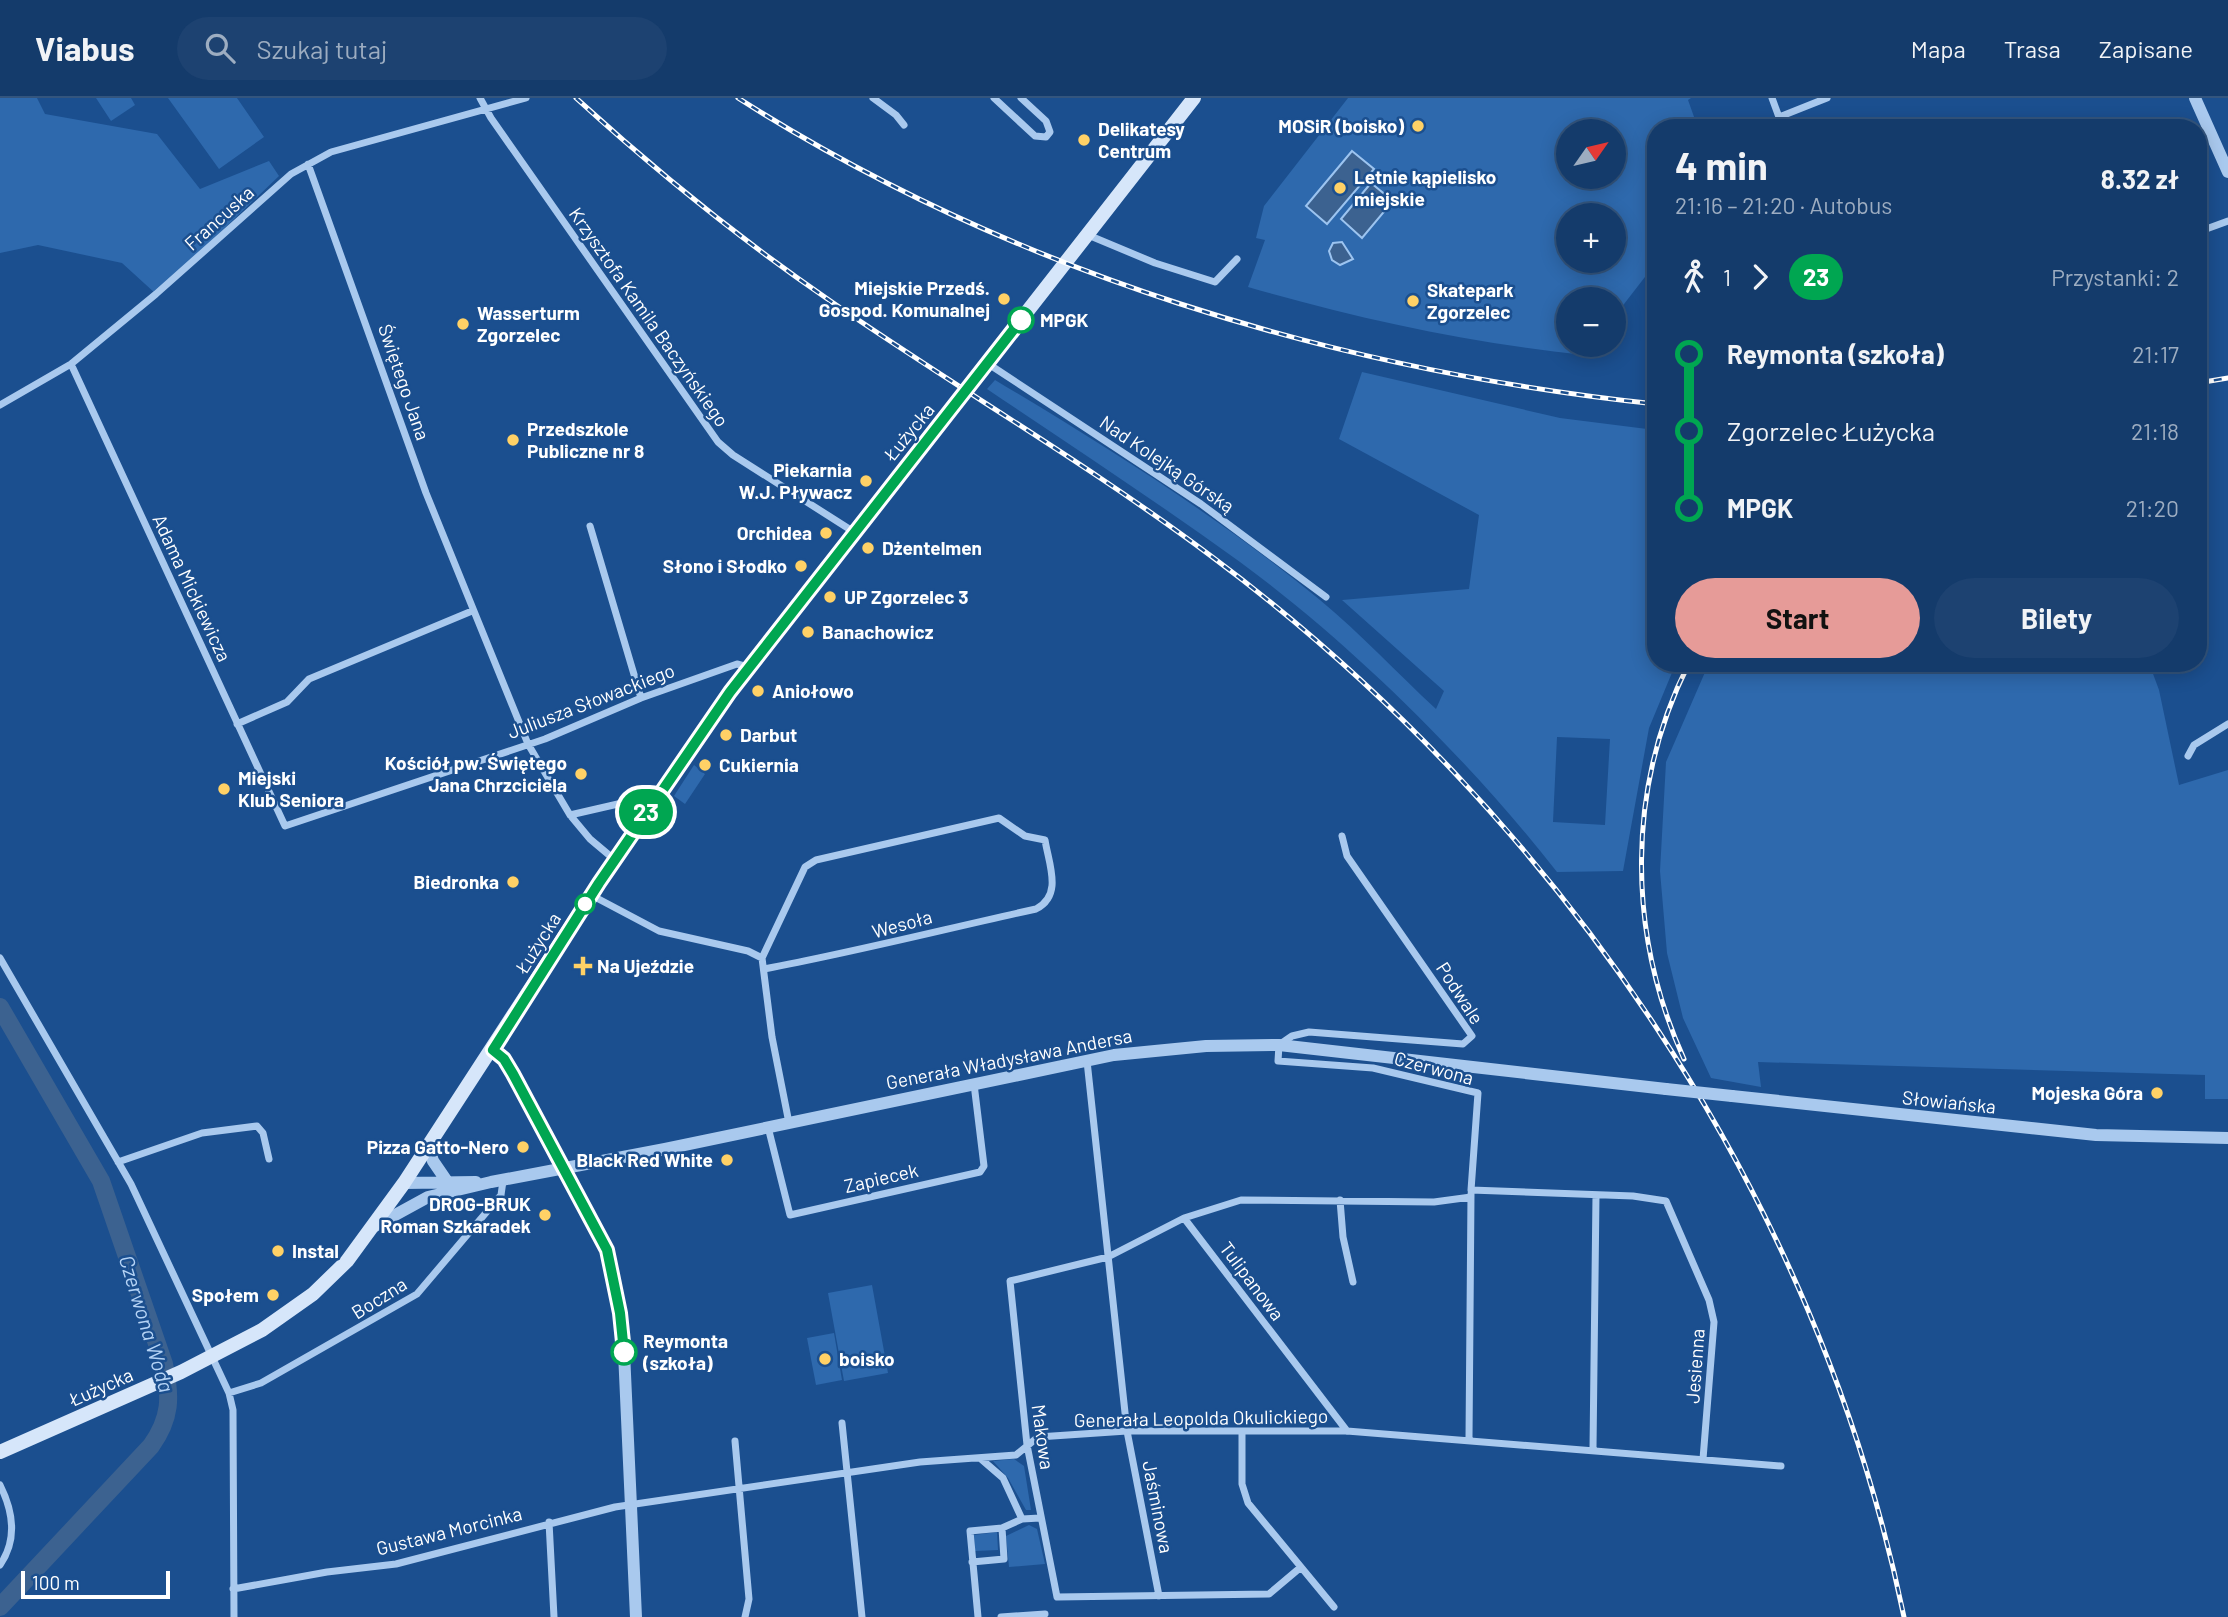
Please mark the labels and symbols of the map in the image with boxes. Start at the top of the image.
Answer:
place label: MOSiR (boisko) [1278,114,1404,137]
place label: Delikatesy Centrum [1098,117,1185,162]
marker: MOSiR (boisko) [1410,118,1426,134]
north arrow [1556,119,1626,189]
marker: Delikatesy Centrum [1076,132,1092,148]
place label: Letnie kąpielisko miejskie [1354,165,1496,210]
street label: Francuska [179,180,258,255]
marker: Letnie kąpielisko miejskie [1332,180,1348,196]
street label: Krzysztofa Kamila Baczyńskiego [565,203,734,431]
place label: Miejskie Przedś. Gospod. Komunalnej [819,276,990,321]
place label: Skatepark Zgorzelec [1427,278,1514,323]
marker: Miejskie Przedś. Gospod. Komunalnej [996,291,1012,307]
marker: Skatepark Zgorzelec [1405,293,1421,309]
place label: Wasserturm Zgorzelec [477,301,580,346]
marker: MPGK [1008,307,1034,333]
place label: MPGK [1040,308,1089,331]
marker: Wasserturm Zgorzelec [455,316,471,332]
street label: Świętego Jana [374,321,435,443]
street label: Łużycka [878,398,939,466]
street label: Nad Kolejką Górską [1096,410,1239,517]
place label: Przedszkole Publiczne nr 8 [527,417,644,462]
marker: Przedszkole Publiczne nr 8 [505,432,521,448]
place label: Piekarnia W.J. Pływacz [739,458,852,503]
marker: Piekarnia W.J. Pływacz [858,473,874,489]
street label: Adama Mickiewicza [148,511,237,665]
place label: Orchidea [737,521,812,544]
marker: Orchidea [818,525,834,541]
place label: Dżentelmen [882,536,982,559]
marker: Dżentelmen [860,540,876,556]
place label: Słono i Słodko [663,554,787,577]
marker: Słono i Słodko [793,558,809,574]
place label: UP Zgorzelec 3 [844,585,969,608]
marker: UP Zgorzelec 3 [822,589,838,605]
place label: Banachowicz [822,620,934,643]
marker: Banachowicz [800,624,816,640]
street label: Juliusza Słowackiego [504,658,678,743]
place label: Aniołowo [772,679,854,702]
marker: Aniołowo [750,683,766,699]
place label: Darbut [740,723,797,746]
marker: Darbut [718,727,734,743]
place label: Kościół pw. Świętego Jana Chrzciciela [385,751,567,796]
place label: Cukiernia [719,753,799,776]
marker: Cukiernia [697,757,713,773]
place label: Miejski Klub Seniora [238,766,344,811]
marker: Kościół pw. Świętego Jana Chrzciciela [573,766,589,782]
marker: Miejski Klub Seniora [216,781,232,797]
line badge: 23 [614,789,678,835]
place label: Biedronka [414,870,499,893]
marker: Biedronka [505,874,521,890]
unlabelled marker [575,894,595,914]
street label: Wesoła [869,904,935,943]
street label: Łużycka [509,908,565,978]
place label: Na Ujeździe [597,954,694,977]
street label: Podwale [1432,957,1489,1028]
marker: Na Ujeździe [575,958,591,974]
street label: Generała Władysława Andersa [884,1023,1134,1094]
street label: Czerwona [1392,1046,1476,1089]
place label: Mojeska Góra [2031,1081,2143,1104]
street label: Słowiańska [1901,1085,1997,1118]
marker: Mojeska Góra [2149,1085,2165,1101]
place label: Pizza Gatto-Nero [367,1135,509,1158]
marker: Pizza Gatto-Nero [515,1139,531,1155]
place label: Black Red White [577,1148,713,1171]
marker: Black Red White [719,1152,735,1168]
street label: Zapiecek [842,1158,920,1197]
place label: DROG-BRUK Roman Szkaradek [381,1192,531,1237]
marker: DROG-BRUK Roman Szkaradek [537,1207,553,1223]
street label: Tulipanowa [1215,1237,1290,1325]
place label: Instal [292,1239,339,1262]
marker: Instal [270,1243,286,1259]
water label: Czerwona Woda [115,1252,180,1395]
street label: Boczna [347,1272,411,1323]
place label: Społem [192,1283,259,1306]
marker: Społem [265,1287,281,1303]
street label: Jesienna [1680,1328,1709,1404]
place label: Reymonta (szkoła) [642,1329,728,1374]
marker: Reymonta (szkoła) [611,1339,637,1365]
place label: boisko [839,1347,895,1370]
marker: boisko [817,1351,833,1367]
street label: Łużycka [64,1362,136,1411]
street label: Makowa [1028,1403,1059,1471]
street label: Generała Leopolda Okulickiego [1074,1404,1328,1431]
street label: Jaśminowa [1138,1459,1179,1555]
street label: Gustawa Morcinka [374,1501,524,1560]
scale bar [21,1568,170,1600]

